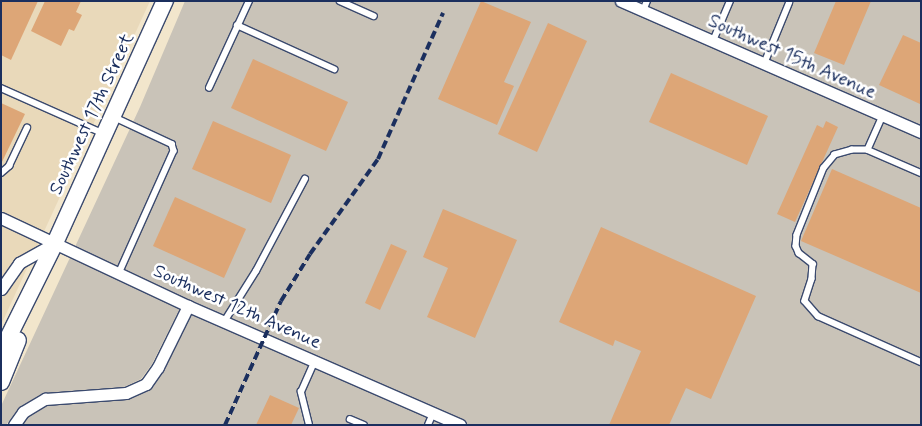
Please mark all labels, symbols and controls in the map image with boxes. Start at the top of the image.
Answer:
street label: Southwest 15th Avenue [705,10,879,104]
street label: Southwest 17th Street [45,30,139,198]
street label: Southwest 12th Avenue [150,260,324,354]

